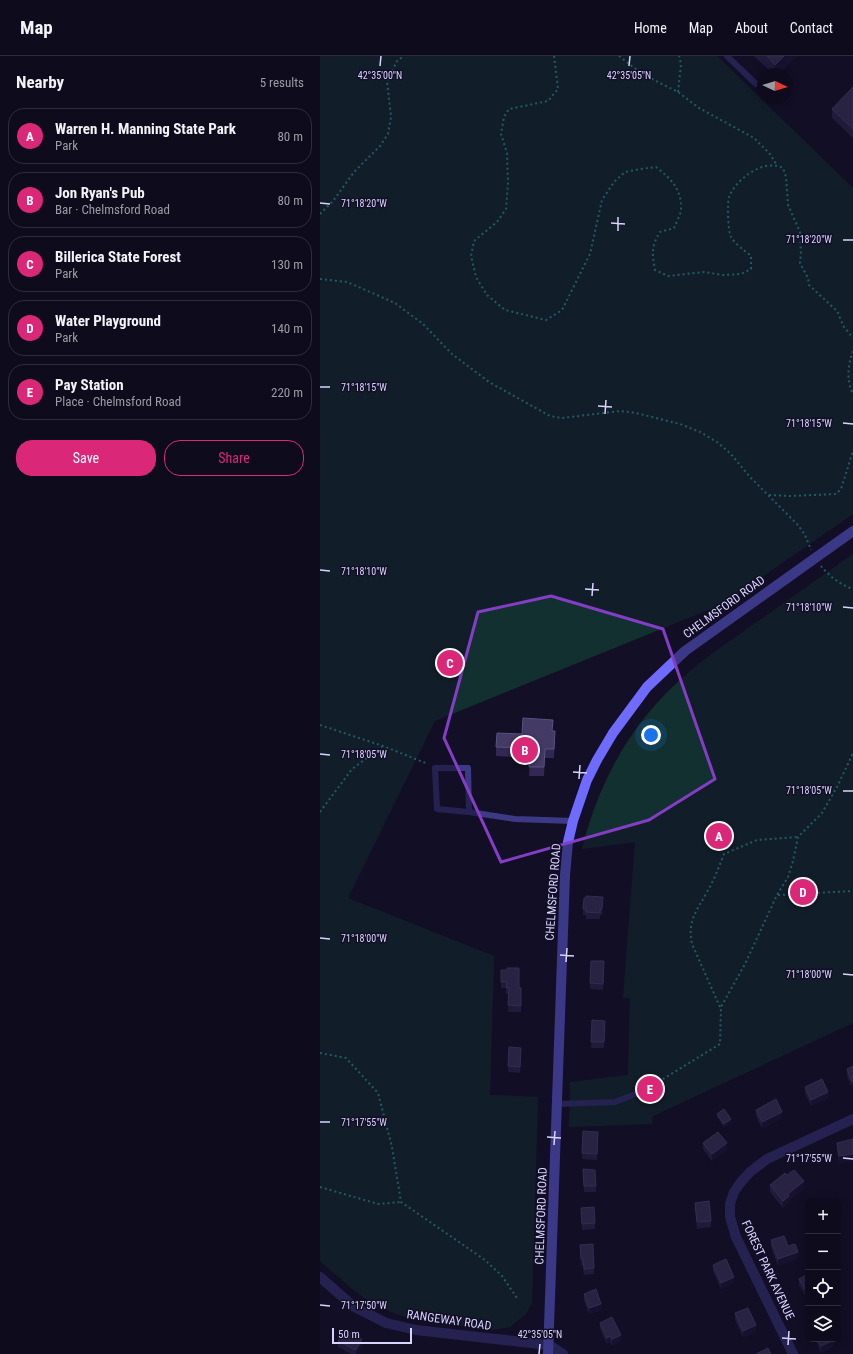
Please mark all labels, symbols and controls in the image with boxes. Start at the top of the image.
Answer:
text: Map [20,16,53,39]
text: Home [634,20,667,36]
text: Map [689,20,713,36]
text: About [735,20,768,36]
text: Contact [790,20,833,36]
north arrow [757,68,793,104]
text: 42°35'00"N [358,70,402,81]
text: 42°35'05"N [607,70,651,81]
text: Nearby [16,72,64,92]
text: 5 results [260,75,304,90]
text: Warren H. Manning State Park [55,120,236,138]
text: A [26,129,34,144]
text: 80 m [277,129,303,144]
text: Park [55,138,78,153]
text: Jon Ryan's Pub [55,184,145,202]
text: B [26,193,34,208]
text: 80 m [277,193,303,208]
text: 71°18'20"W [341,198,387,209]
text: Bar · Chelmsford Road [55,202,170,217]
text: 71°18'20"W [786,234,832,245]
text: Billerica State Forest [55,248,181,266]
text: C [26,257,34,272]
text: 130 m [271,257,303,272]
text: Park [55,266,78,281]
text: Water Playground [55,312,161,330]
text: D [26,321,34,336]
text: 140 m [271,321,303,336]
text: Park [55,330,78,345]
text: Pay Station [55,376,124,394]
text: 71°18'15"W [341,382,387,393]
text: E [27,385,33,400]
text: 220 m [271,385,303,400]
text: Place · Chelmsford Road [55,394,181,409]
text: 71°18'15"W [786,418,832,429]
button: Save [16,440,156,476]
button: Share [164,440,304,476]
text: 71°18'10"W [341,566,387,577]
street label: CHELMSFORD ROAD [680,573,768,641]
text: 71°18'10"W [786,602,832,613]
pin: C [437,648,463,678]
your location [641,725,661,745]
pin: B [512,735,538,765]
text: 71°18'05"W [341,749,387,760]
text: 71°18'05"W [786,785,832,796]
pin: A [706,821,732,851]
street label: CHELMSFORD ROAD [543,843,563,941]
pin: D [790,877,816,907]
text: 71°18'00"W [341,933,387,944]
text: 71°18'00"W [786,969,832,980]
pin: E [637,1074,663,1104]
text: 71°17'55"W [341,1117,387,1128]
text: 71°17'55"W [786,1153,832,1164]
street label: CHELMSFORD ROAD [532,1167,550,1265]
map controls [805,1198,841,1342]
button: + [805,1198,841,1234]
street label: FOREST PARK AVENUE [739,1218,797,1322]
button: − [805,1234,841,1270]
button: locate [805,1270,841,1306]
text: 71°17'50"W [341,1300,387,1311]
button: layers [805,1306,841,1342]
street label: RANGEWAY ROAD [406,1307,492,1333]
scale bar [332,1326,412,1345]
text: 50 m [338,1328,360,1341]
text: 42°35'05"N [518,1329,562,1340]

